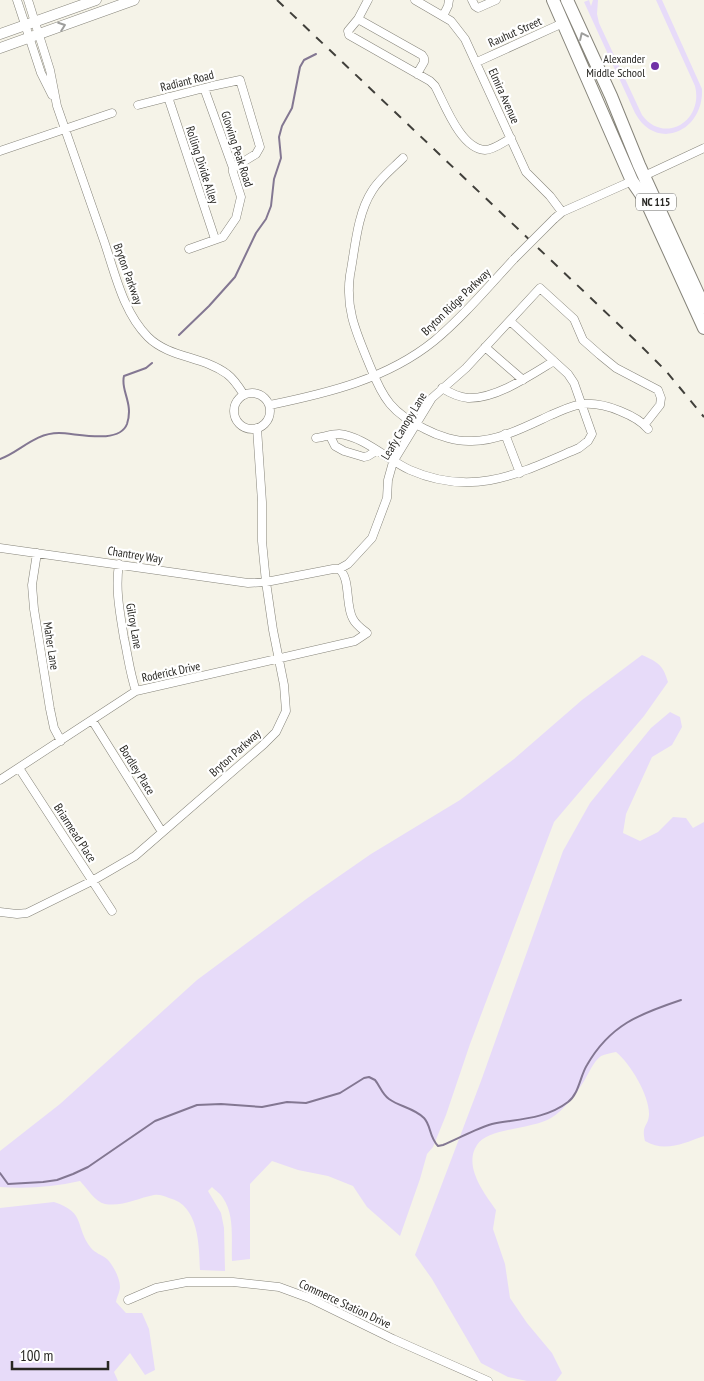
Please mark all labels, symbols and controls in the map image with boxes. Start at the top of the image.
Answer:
street label: Rauhut Street [486,13,544,50]
one-way arrow [58,22,66,32]
one-way arrow [579,32,590,41]
place label: Alexander Middle School [586,51,646,80]
marker: Alexander Middle School [649,60,661,72]
street label: Elmira Avenue [486,66,523,126]
street label: Radiant Road [159,67,215,94]
street label: Glowing Peak Road [218,109,257,189]
street label: Rolling Divide Alley [183,124,222,206]
road number: NC 115 [636,193,676,210]
street label: Bryton Parkway [110,241,147,307]
street label: Bryton Ridge Parkway [418,265,494,338]
street label: Leafy Canopy Lane [378,389,430,462]
street label: Chantrey Way [106,543,164,566]
street label: Gilroy Lane [123,602,146,650]
street label: Maher Lane [40,621,63,671]
street label: Roderick Drive [140,658,202,685]
street label: Bryton Parkway [206,725,264,780]
street label: Bordley Place [116,742,159,797]
street label: Briarmead Place [51,801,100,865]
street label: Commerce Station Drive [297,1276,394,1331]
scale bar [12,1338,109,1370]
text: 100 m [20,1346,53,1365]

